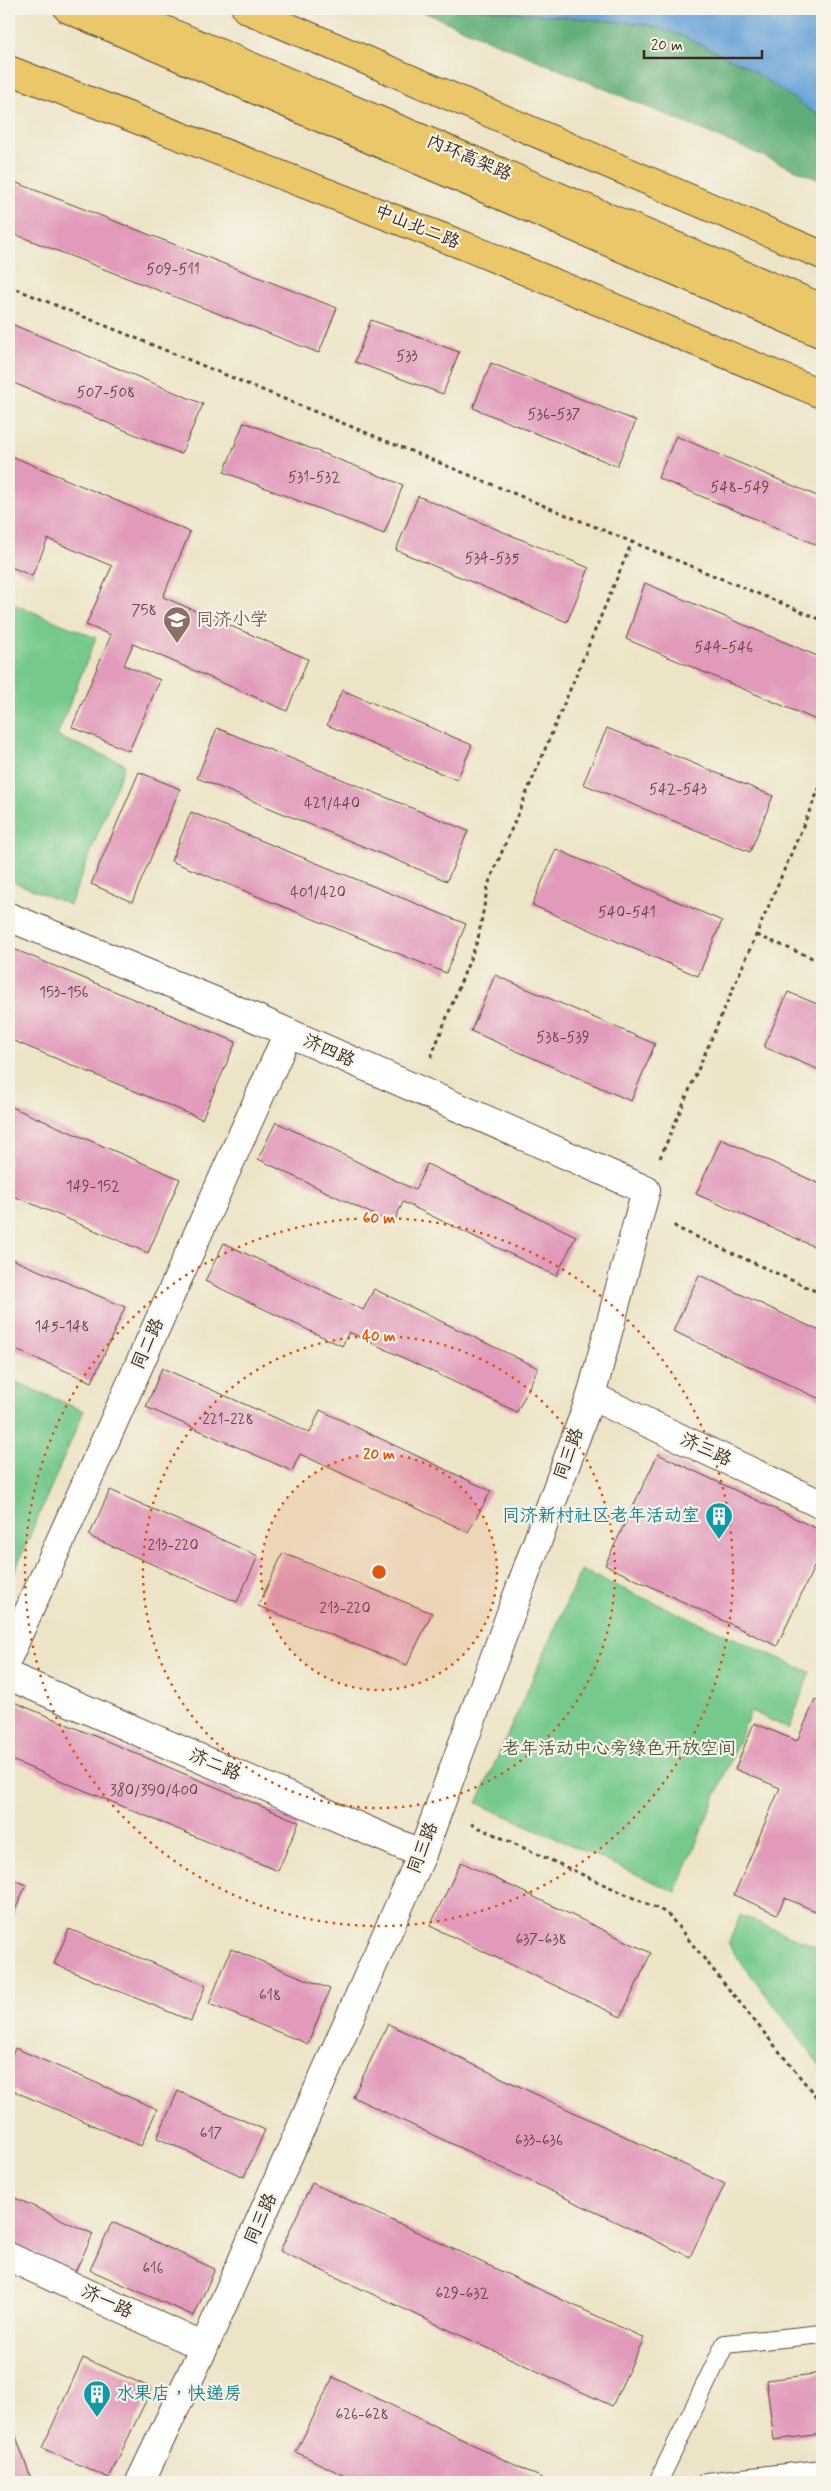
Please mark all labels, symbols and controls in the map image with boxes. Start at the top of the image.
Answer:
scale bar [644,28,761,60]
text: 20 m [651,36,683,56]
street label: 内环高架路 [423,129,515,187]
street label: 中山北二路 [371,199,463,255]
house number: 509-511 [146,260,200,280]
house number: 533 [396,347,418,367]
house number: 507-508 [77,383,135,403]
house number: 536-537 [528,405,580,425]
house number: 531-532 [288,468,340,488]
house number: 548-549 [711,478,769,498]
house number: 534-535 [465,549,519,569]
house number: 758 [131,601,157,621]
school or university icon: 同济小学 [162,605,192,644]
place label: 同济小学 [196,608,268,632]
house number: 544-546 [695,638,753,658]
house number: 542-543 [649,780,707,800]
house number: 421/440 [304,794,360,814]
house number: 401/420 [290,883,346,903]
house number: 540-541 [598,903,656,923]
house number: 153-156 [39,983,89,1003]
house number: 538-539 [536,1028,590,1048]
street label: 济四路 [299,1029,359,1073]
house number: 149-152 [66,1177,120,1197]
text: 60 m [363,1209,395,1229]
street label: 同二路 [126,1314,170,1374]
house number: 145-148 [35,1317,89,1337]
text: 40 m [362,1327,396,1347]
house number: 221-228 [202,1410,254,1430]
street label: 同三路 [548,1425,590,1483]
street label: 济三路 [676,1428,736,1472]
text: 20 m [363,1445,395,1465]
building icon: 同济新村社区老年活动室 [704,1501,734,1540]
place label: 同济新村社区老年活动室 [502,1504,700,1528]
house number: 213-220 [148,1536,198,1556]
centre of rings [370,1563,388,1581]
house number: 213-220 [320,1599,370,1619]
park label: 老年活动中心旁绿色开放空间 [502,1737,736,1761]
street label: 济二路 [185,1743,245,1787]
house number: 380/390/400 [110,1781,198,1801]
street label: 同三路 [402,1818,444,1878]
house number: 637-638 [515,1930,567,1950]
house number: 618 [259,1986,281,2006]
house number: 617 [200,2124,222,2144]
house number: 633-636 [515,2131,563,2151]
street label: 同三路 [239,2189,283,2249]
house number: 616 [142,2259,164,2279]
street label: 济一路 [77,2280,137,2324]
house number: 629-632 [435,2284,489,2304]
building icon: 水果店，快递房 [82,2379,112,2418]
place label: 水果店，快递房 [116,2382,242,2406]
house number: 626-628 [335,2405,389,2425]

